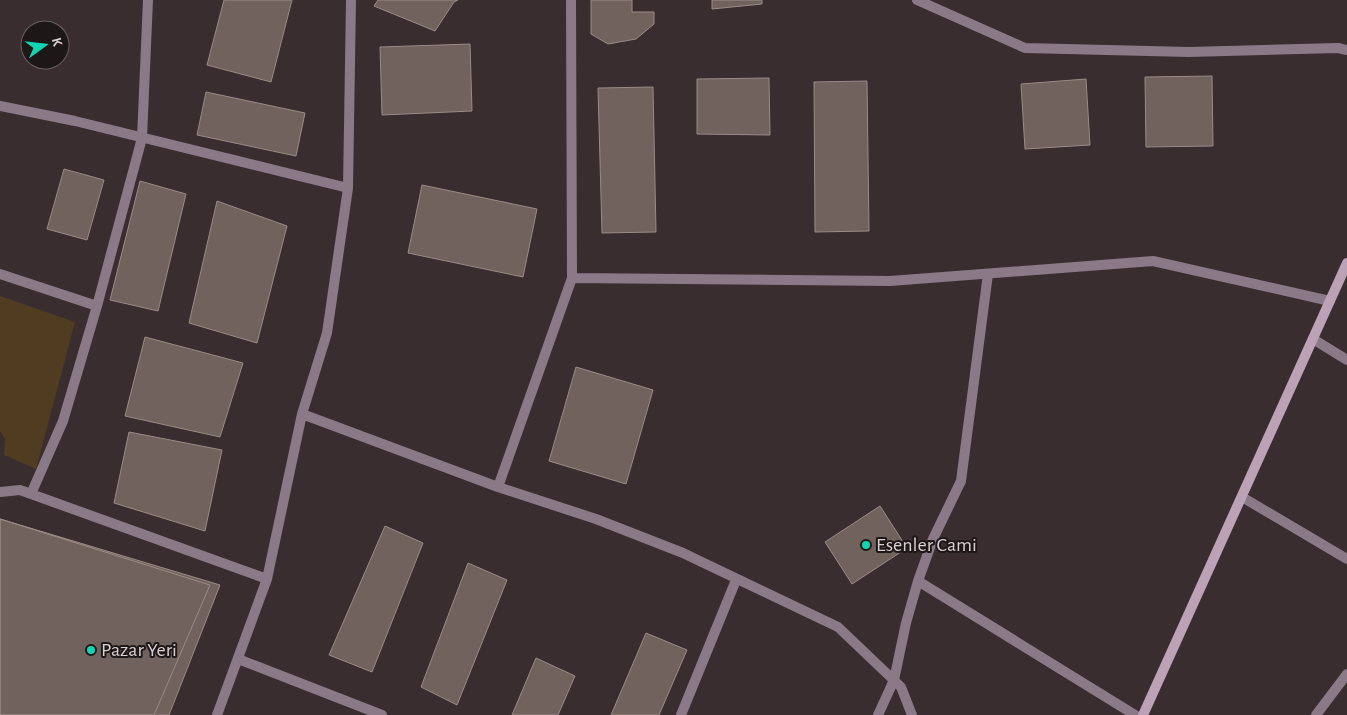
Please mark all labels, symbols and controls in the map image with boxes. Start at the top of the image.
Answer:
north arrow [20,20,70,70]
text: K [49,36,65,48]
place label: Esenler Cami [876,535,977,555]
marker: Esenler Cami [860,539,872,551]
place label: Pazar Yeri [101,640,177,660]
marker: Pazar Yeri [85,644,97,656]

